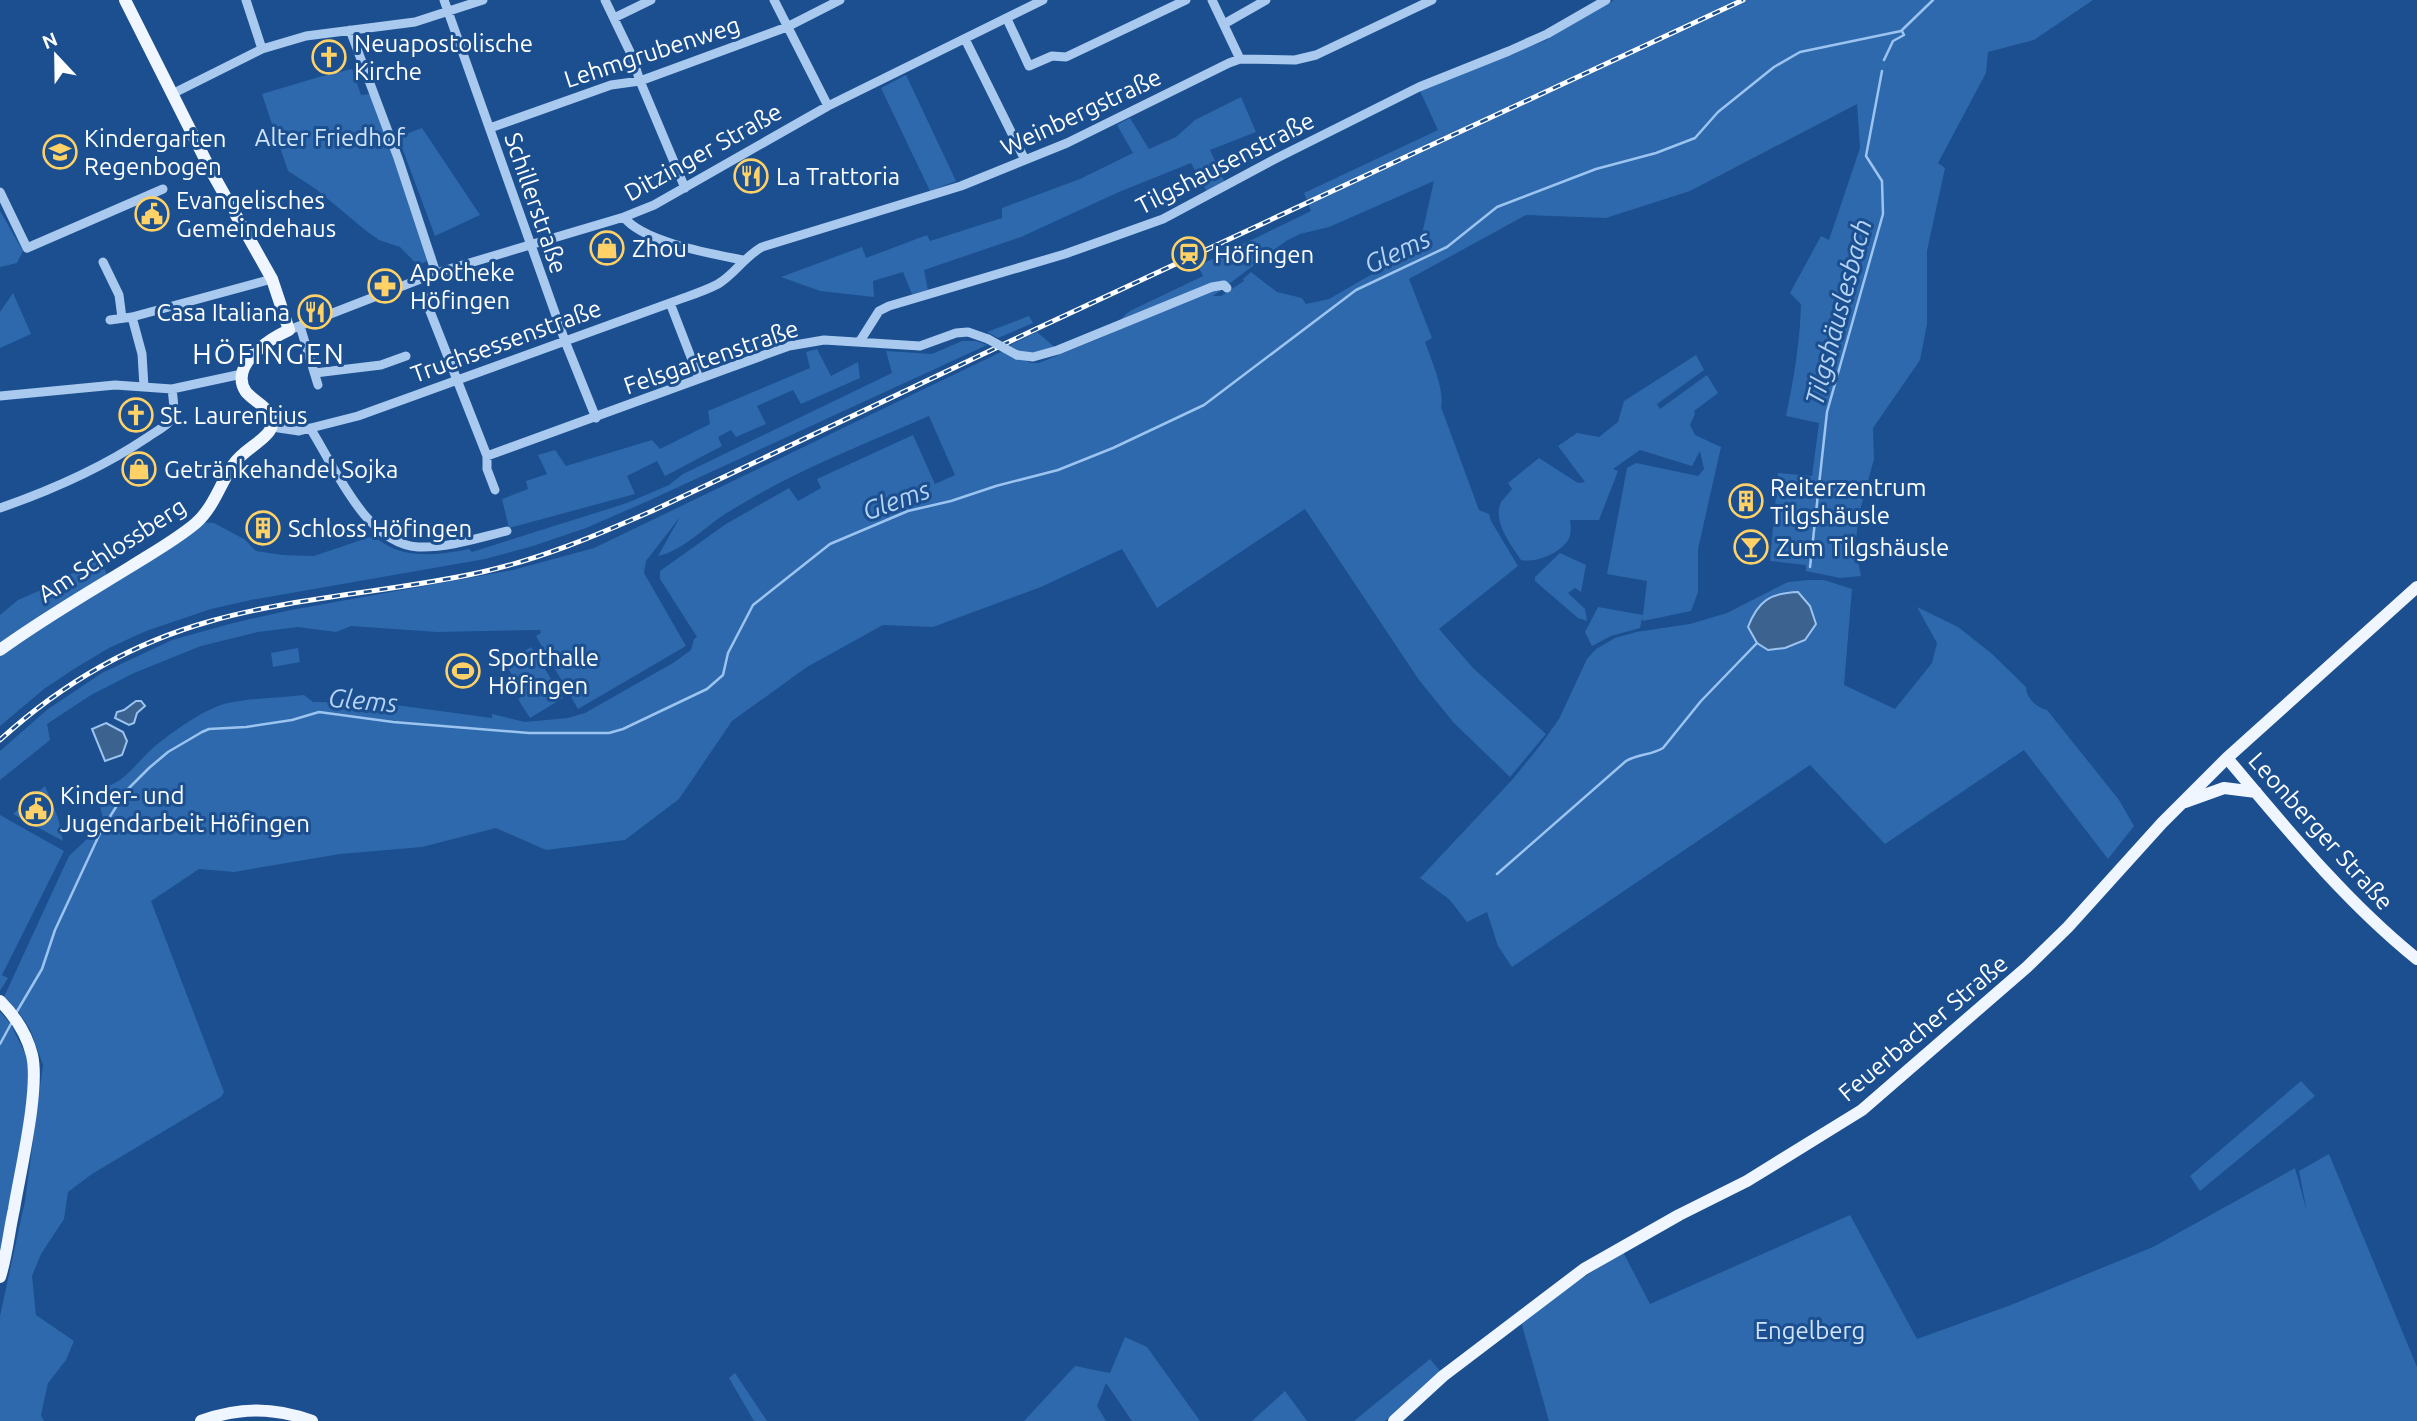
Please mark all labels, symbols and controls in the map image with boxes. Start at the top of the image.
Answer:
street label: Lehmgrubenweg [561,11,743,93]
north arrow [21,21,91,91]
text: N [39,27,60,53]
place label: Neuapostolische Kirche [354,30,533,85]
church icon: Neuapostolische Kirche [310,38,348,76]
street label: Weinbergstraße [997,63,1165,161]
street label: Ditzinger Straße [620,98,786,206]
street label: Tilgshausenstraße [1131,106,1319,220]
park label: Alter Friedhof [255,124,406,151]
place label: Kindergarten Regenbogen [84,125,227,180]
street label: Schillerstraße [499,129,573,277]
school or university icon: Kindergarten Regenbogen [41,133,79,171]
restaurant icon: La Trattoria [732,157,770,195]
place label: La Trattoria [776,163,900,190]
place label: Evangelisches Gemeindehaus [176,187,336,242]
public building icon: Evangelisches Gemeindehaus [133,195,171,233]
water label: Tilgshäuslesbach [1799,216,1877,408]
water label: Glems [1359,223,1435,279]
shop icon: Zhou [588,229,626,267]
place label: Zhou [632,235,687,262]
station icon: Höfingen [1170,235,1208,273]
place label: Höfingen [1214,241,1314,268]
place label: Apotheke Höfingen [410,259,515,314]
pharmacy icon: Apotheke Höfingen [366,267,404,305]
restaurant icon: Casa Italiana [296,293,334,331]
street label: Truchsessenstraße [407,294,605,388]
place label: Casa Italiana [156,299,290,326]
street label: Felsgartenstraße [620,314,802,400]
district label: HÖFINGEN [192,338,346,369]
church icon: St. Laurentius [117,396,155,434]
place label: St. Laurentius [160,402,307,429]
shop icon: Getränkehandel Sojka [120,450,158,488]
place label: Getränkehandel Sojka [164,456,398,483]
water label: Glems [858,474,934,526]
place label: Reiterzentrum Tilgshäusle [1770,474,1926,529]
building icon: Reiterzentrum Tilgshäusle [1727,482,1765,520]
street label: Am Schlossberg [33,492,191,608]
building icon: Schloss Höfingen [244,509,282,547]
place label: Schloss Höfingen [288,515,472,542]
bar icon: Zum Tilgshäusle [1732,528,1770,566]
place label: Zum Tilgshäusle [1776,534,1949,561]
place label: Sporthalle Höfingen [488,644,599,699]
sports icon: Sporthalle Höfingen [444,652,482,690]
water label: Glems [327,683,399,717]
street label: Leonberger Straße [2243,747,2399,915]
place label: Kinder- und Jugendarbeit Höfingen [60,782,310,837]
public building icon: Kinder- und Jugendarbeit Höfingen [17,790,55,828]
street label: Feuerbacher Straße [1833,949,2013,1107]
park label: Engelberg [1755,1317,1865,1344]

